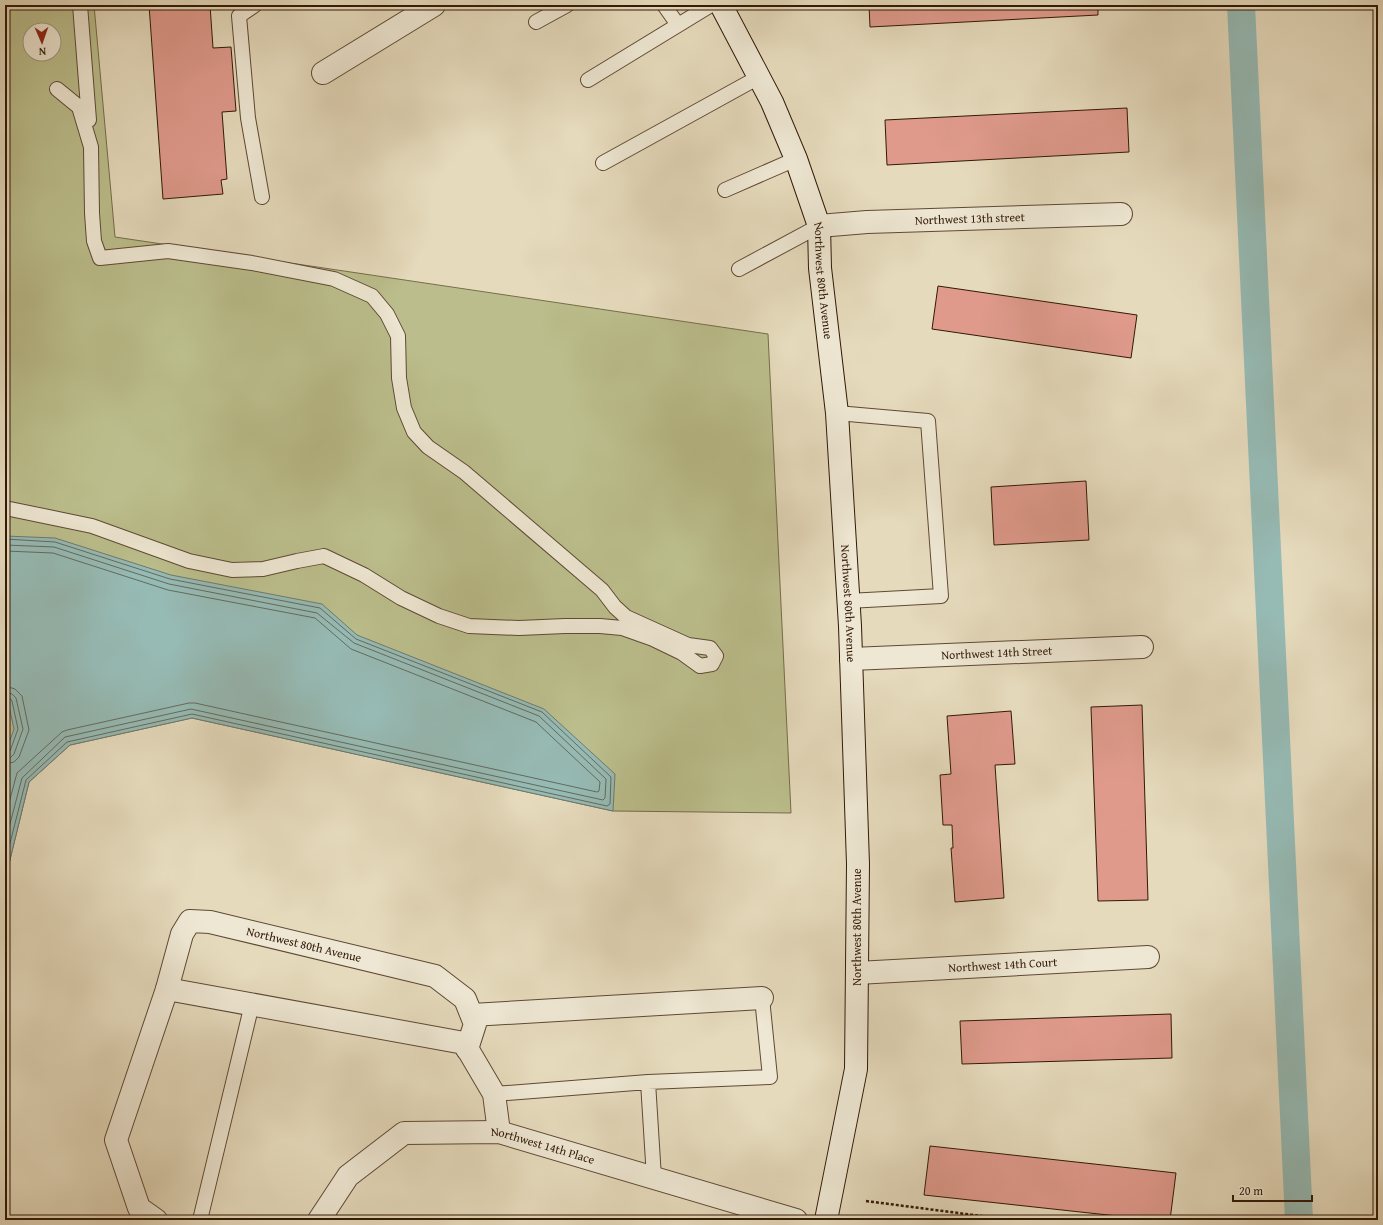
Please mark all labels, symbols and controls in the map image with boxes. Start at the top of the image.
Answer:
north arrow [22,22,62,62]
text: N [38,44,46,60]
street label: Northwest 13th street [914,208,1026,228]
street label: Northwest 80th Avenue [810,219,837,340]
street label: Northwest 80th Avenue [837,544,860,663]
street label: Northwest 14th Street [941,642,1053,663]
street label: Northwest 80th Avenue [848,868,865,986]
street label: Northwest 80th Avenue [245,922,364,966]
street label: Northwest 14th Court [948,953,1058,976]
street label: Northwest 14th Place [491,1123,597,1168]
scale bar [1233,1177,1312,1203]
text: 20 m [1239,1182,1263,1199]

